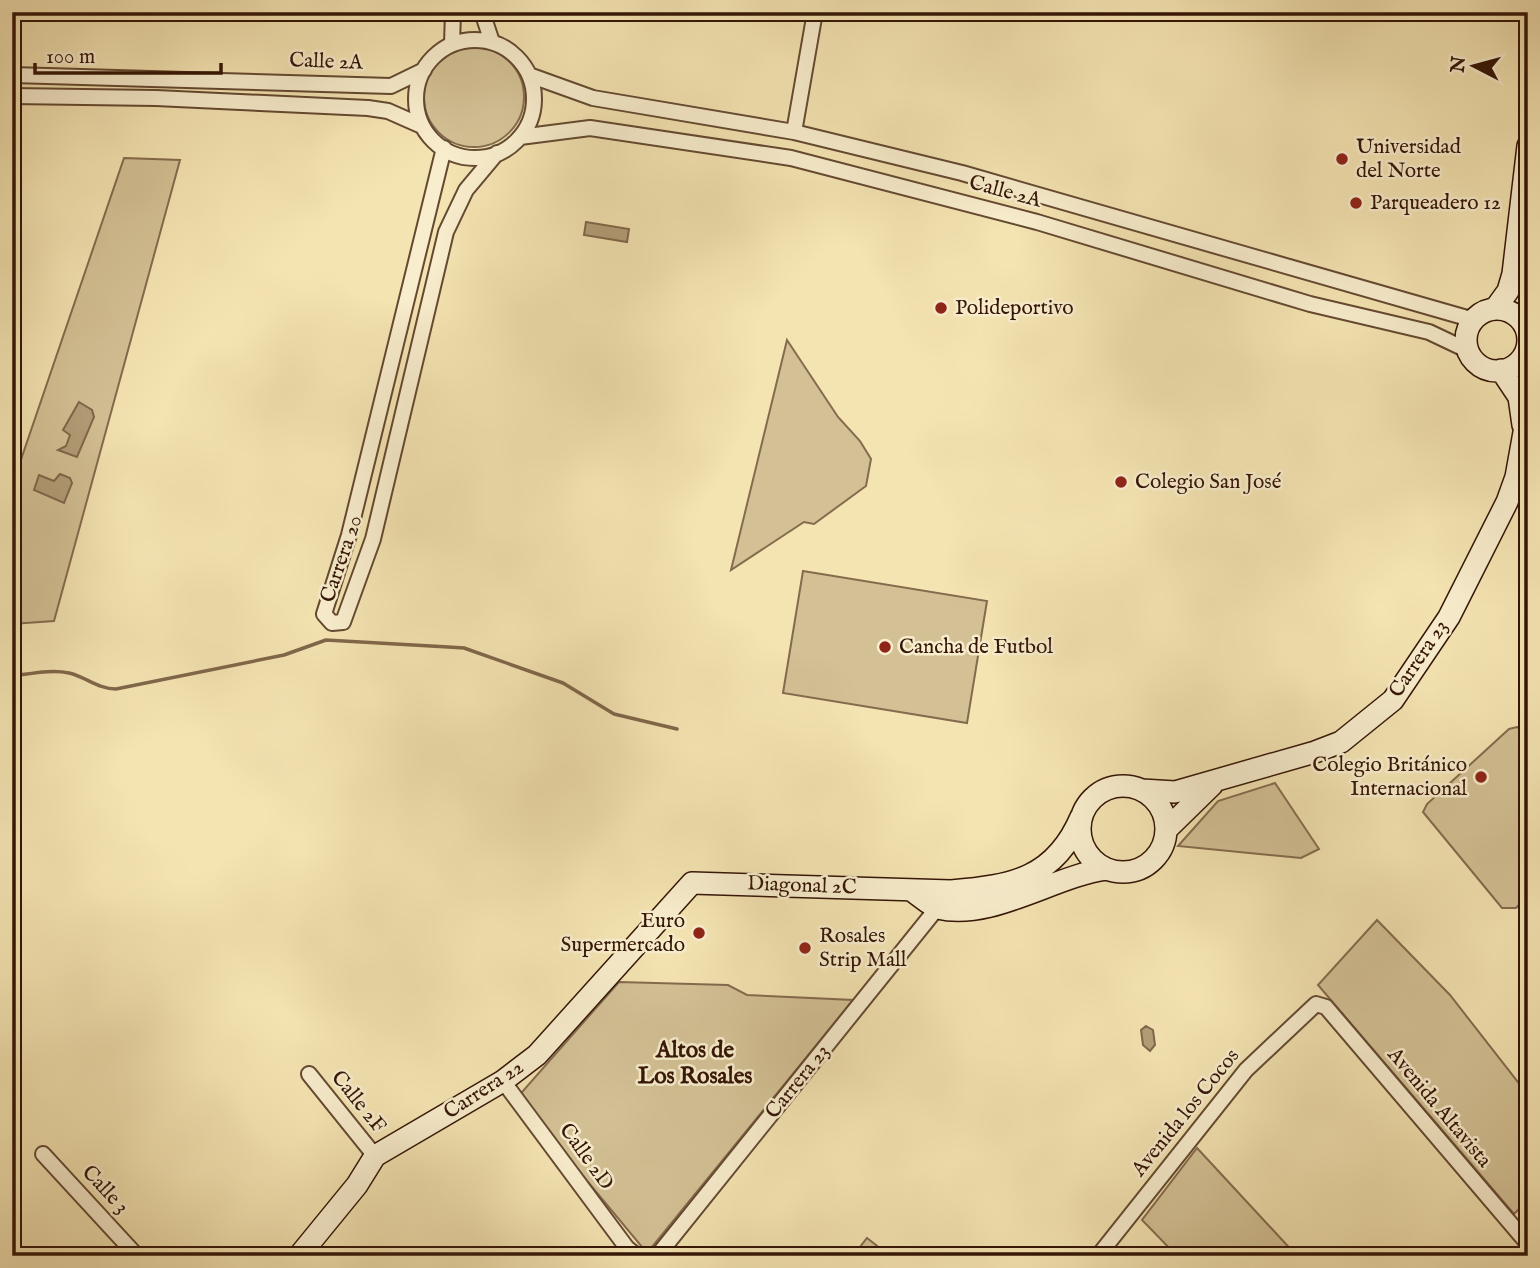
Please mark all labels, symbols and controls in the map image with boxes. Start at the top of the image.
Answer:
scale bar [35,32,220,76]
north arrow [1438,32,1508,102]
text: 100 m [46,44,95,71]
street label: Calle 2A [289,47,364,77]
text: N [1446,54,1472,75]
place label: Universidad del Norte [1356,134,1462,185]
marker: Universidad del Norte [1334,151,1350,167]
street label: Calle 2A [966,169,1045,215]
place label: Parqueadero 12 [1370,190,1501,217]
marker: Parqueadero 12 [1348,195,1364,211]
place label: Polideportivo [955,295,1074,322]
marker: Polideportivo [933,300,949,316]
place label: Colegio San José [1135,469,1282,496]
marker: Colegio San José [1113,474,1129,490]
street label: Carrera 20 [314,512,370,606]
street label: Carrera 23 [1383,615,1455,703]
place label: Cancha de Futbol [899,634,1053,661]
marker: Cancha de Futbol [877,639,893,655]
place label: Colegio Británico Internacional [1312,752,1467,803]
marker: Colegio Británico Internacional [1473,769,1489,785]
street label: Diagonal 2C [747,871,857,901]
place label: Euro Supermercado [561,908,685,959]
place label: Rosales Strip Mall [819,923,907,974]
marker: Euro Supermercado [691,925,707,941]
marker: Rosales Strip Mall [797,940,813,956]
district label: Altos de Los Rosales [638,1036,752,1091]
street label: Carrera 23 [760,1039,836,1125]
street label: Avenida Altavista [1380,1042,1498,1174]
street label: Avenida los Cocos [1125,1043,1246,1183]
street label: Carrera 22 [439,1054,529,1126]
street label: Calle 2F [325,1065,391,1139]
street label: Calle 2D [553,1118,619,1196]
street label: Calle 3 [75,1160,135,1220]

